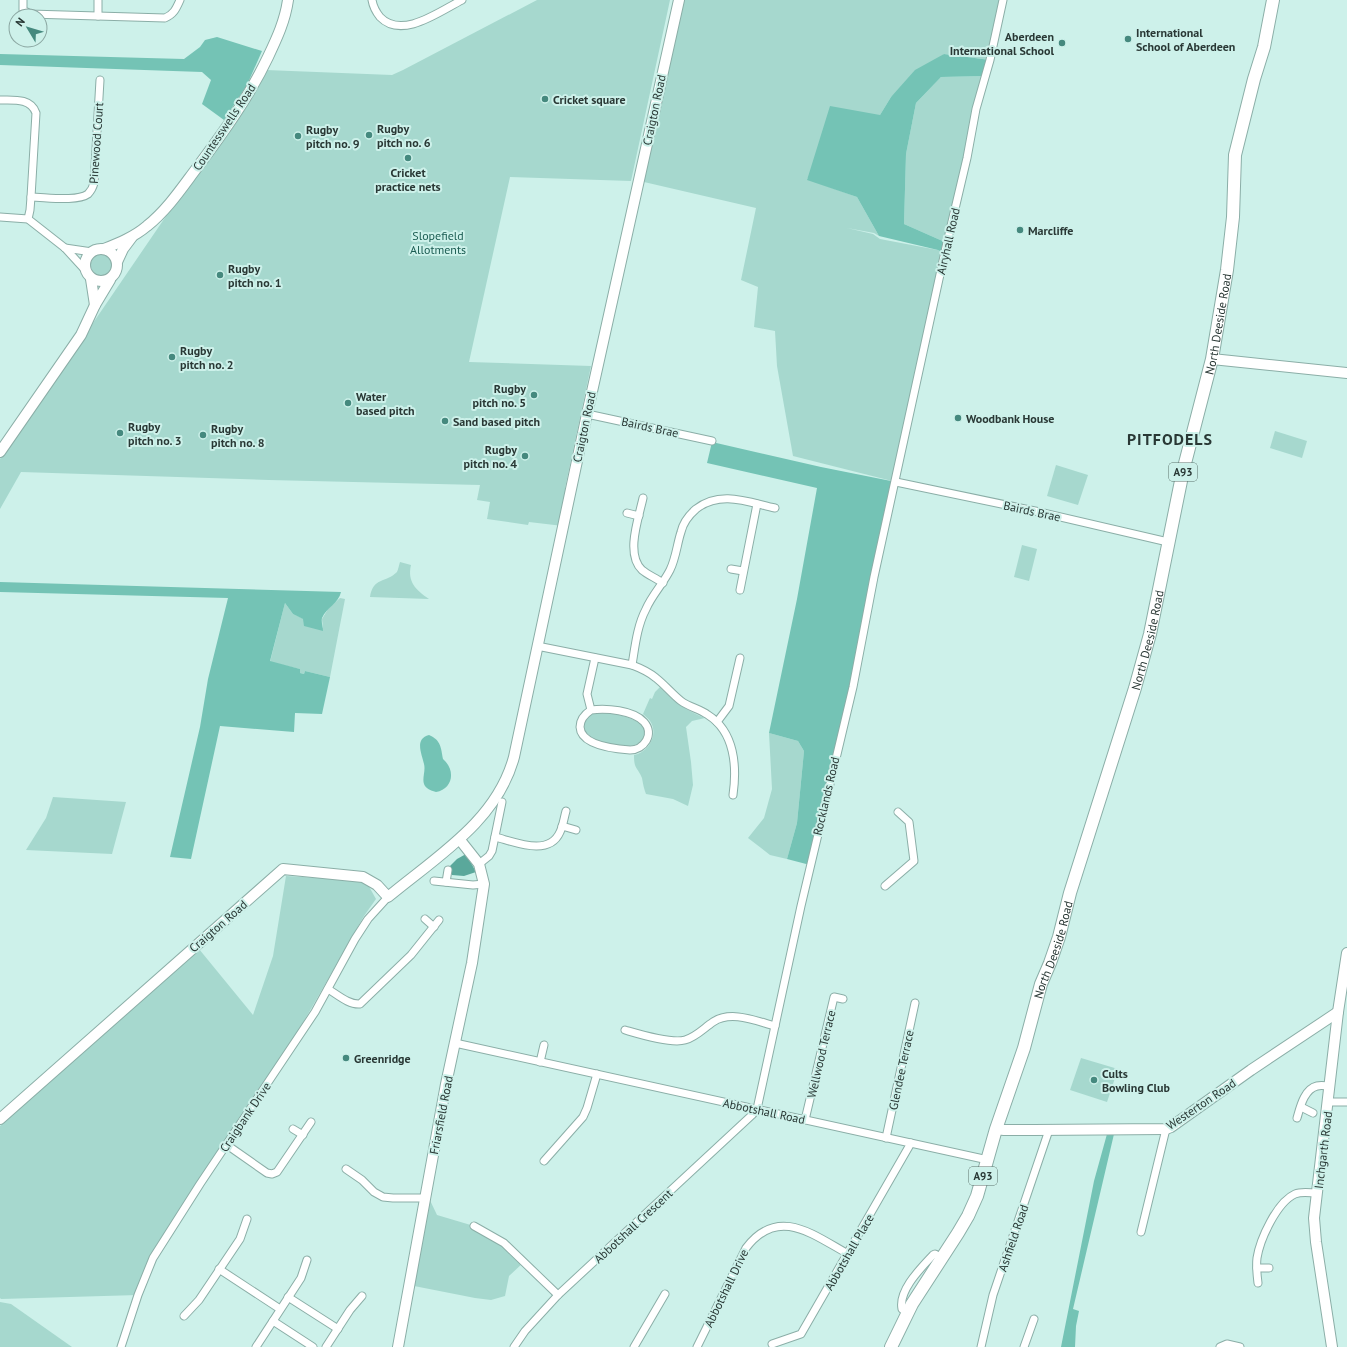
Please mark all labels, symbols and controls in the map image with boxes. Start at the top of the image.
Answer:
north arrow [8,8,48,48]
text: N [12,15,28,29]
place label: International School of Aberdeen [1136,25,1235,54]
place label: Aberdeen International School [950,29,1054,58]
marker: International School of Aberdeen [1123,34,1133,44]
marker: Aberdeen International School [1057,38,1067,48]
street label: Craigton Road [639,73,669,147]
street label: Countesswells Road [189,81,259,173]
place label: Cricket square [553,92,626,107]
marker: Cricket square [540,94,550,104]
street label: Pinewood Court [86,102,106,184]
place label: Rugby pitch no. 6 [377,121,431,150]
place label: Rugby pitch no. 9 [306,122,360,151]
marker: Rugby pitch no. 6 [364,130,374,140]
marker: Rugby pitch no. 9 [293,131,303,141]
marker: Cricket practice nets [403,153,413,163]
place label: Cricket practice nets [375,165,441,194]
street label: Airyhall Road [933,206,963,276]
place label: Marcliffe [1028,223,1073,238]
marker: Marcliffe [1015,225,1025,235]
park label: Slopefield Allotments [410,228,466,257]
place label: Rugby pitch no. 1 [228,261,281,290]
marker: Rugby pitch no. 1 [215,270,225,280]
street label: North Deeside Road [1201,272,1234,376]
place label: Rugby pitch no. 2 [180,343,233,372]
marker: Rugby pitch no. 2 [167,352,177,362]
place label: Rugby pitch no. 5 [473,381,526,410]
place label: Water based pitch [356,389,415,418]
marker: Rugby pitch no. 5 [529,390,539,400]
street label: Craigton Road [569,390,599,464]
marker: Water based pitch [343,398,353,408]
place label: Woodbank House [966,411,1054,426]
marker: Woodbank House [953,413,963,423]
place label: Sand based pitch [453,414,540,429]
street label: Bairds Brae [620,414,680,440]
marker: Sand based pitch [440,416,450,426]
place label: Rugby pitch no. 3 [128,419,181,448]
place label: Rugby pitch no. 8 [211,421,265,450]
marker: Rugby pitch no. 3 [115,428,125,438]
district label: PITFODELS [1127,429,1213,449]
marker: Rugby pitch no. 8 [198,430,208,440]
place label: Rugby pitch no. 4 [464,442,517,471]
marker: Rugby pitch no. 4 [520,451,530,461]
road number: A93 [1169,463,1197,481]
street label: Bairds Brae [1002,498,1062,524]
street label: North Deeside Road [1127,589,1166,692]
street label: Rocklands Road [810,755,842,837]
street label: Craigton Road [186,897,250,955]
street label: North Deeside Road [1030,899,1075,1000]
street label: Wellwood Terrace [804,1008,838,1100]
street label: Glendee Terrace [885,1029,917,1111]
place label: Greenridge [354,1051,411,1066]
marker: Greenridge [341,1053,351,1063]
place label: Cults Bowling Club [1102,1066,1170,1095]
street label: Friarsfield Road [426,1074,456,1156]
marker: Cults Bowling Club [1089,1075,1099,1085]
street label: Westerton Road [1163,1075,1239,1133]
street label: Craigbank Drive [216,1079,274,1155]
street label: Abbotshall Road [722,1095,806,1127]
street label: Inchgarth Road [1311,1110,1335,1190]
road number: A93 [969,1167,997,1185]
street label: Abbotshall Crescent [591,1186,675,1266]
street label: Ashfield Road [995,1203,1031,1273]
street label: Abbotshall Place [821,1211,877,1293]
street label: Abbotshall Drive [701,1246,751,1330]

